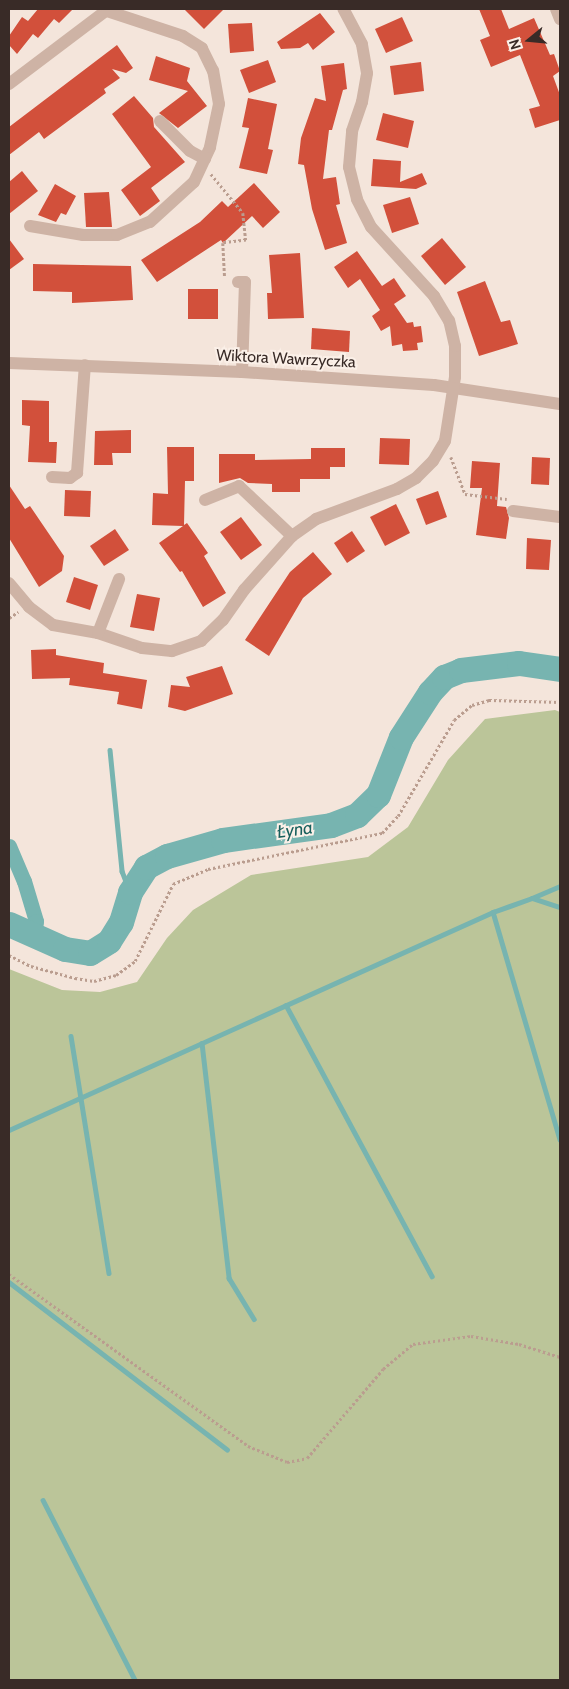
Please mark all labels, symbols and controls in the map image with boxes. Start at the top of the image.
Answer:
north arrow [504,15,554,65]
text: N [505,37,525,52]
street label: Wiktora Wawrzyczka [216,346,356,372]
water label: Łyna [276,817,314,843]

